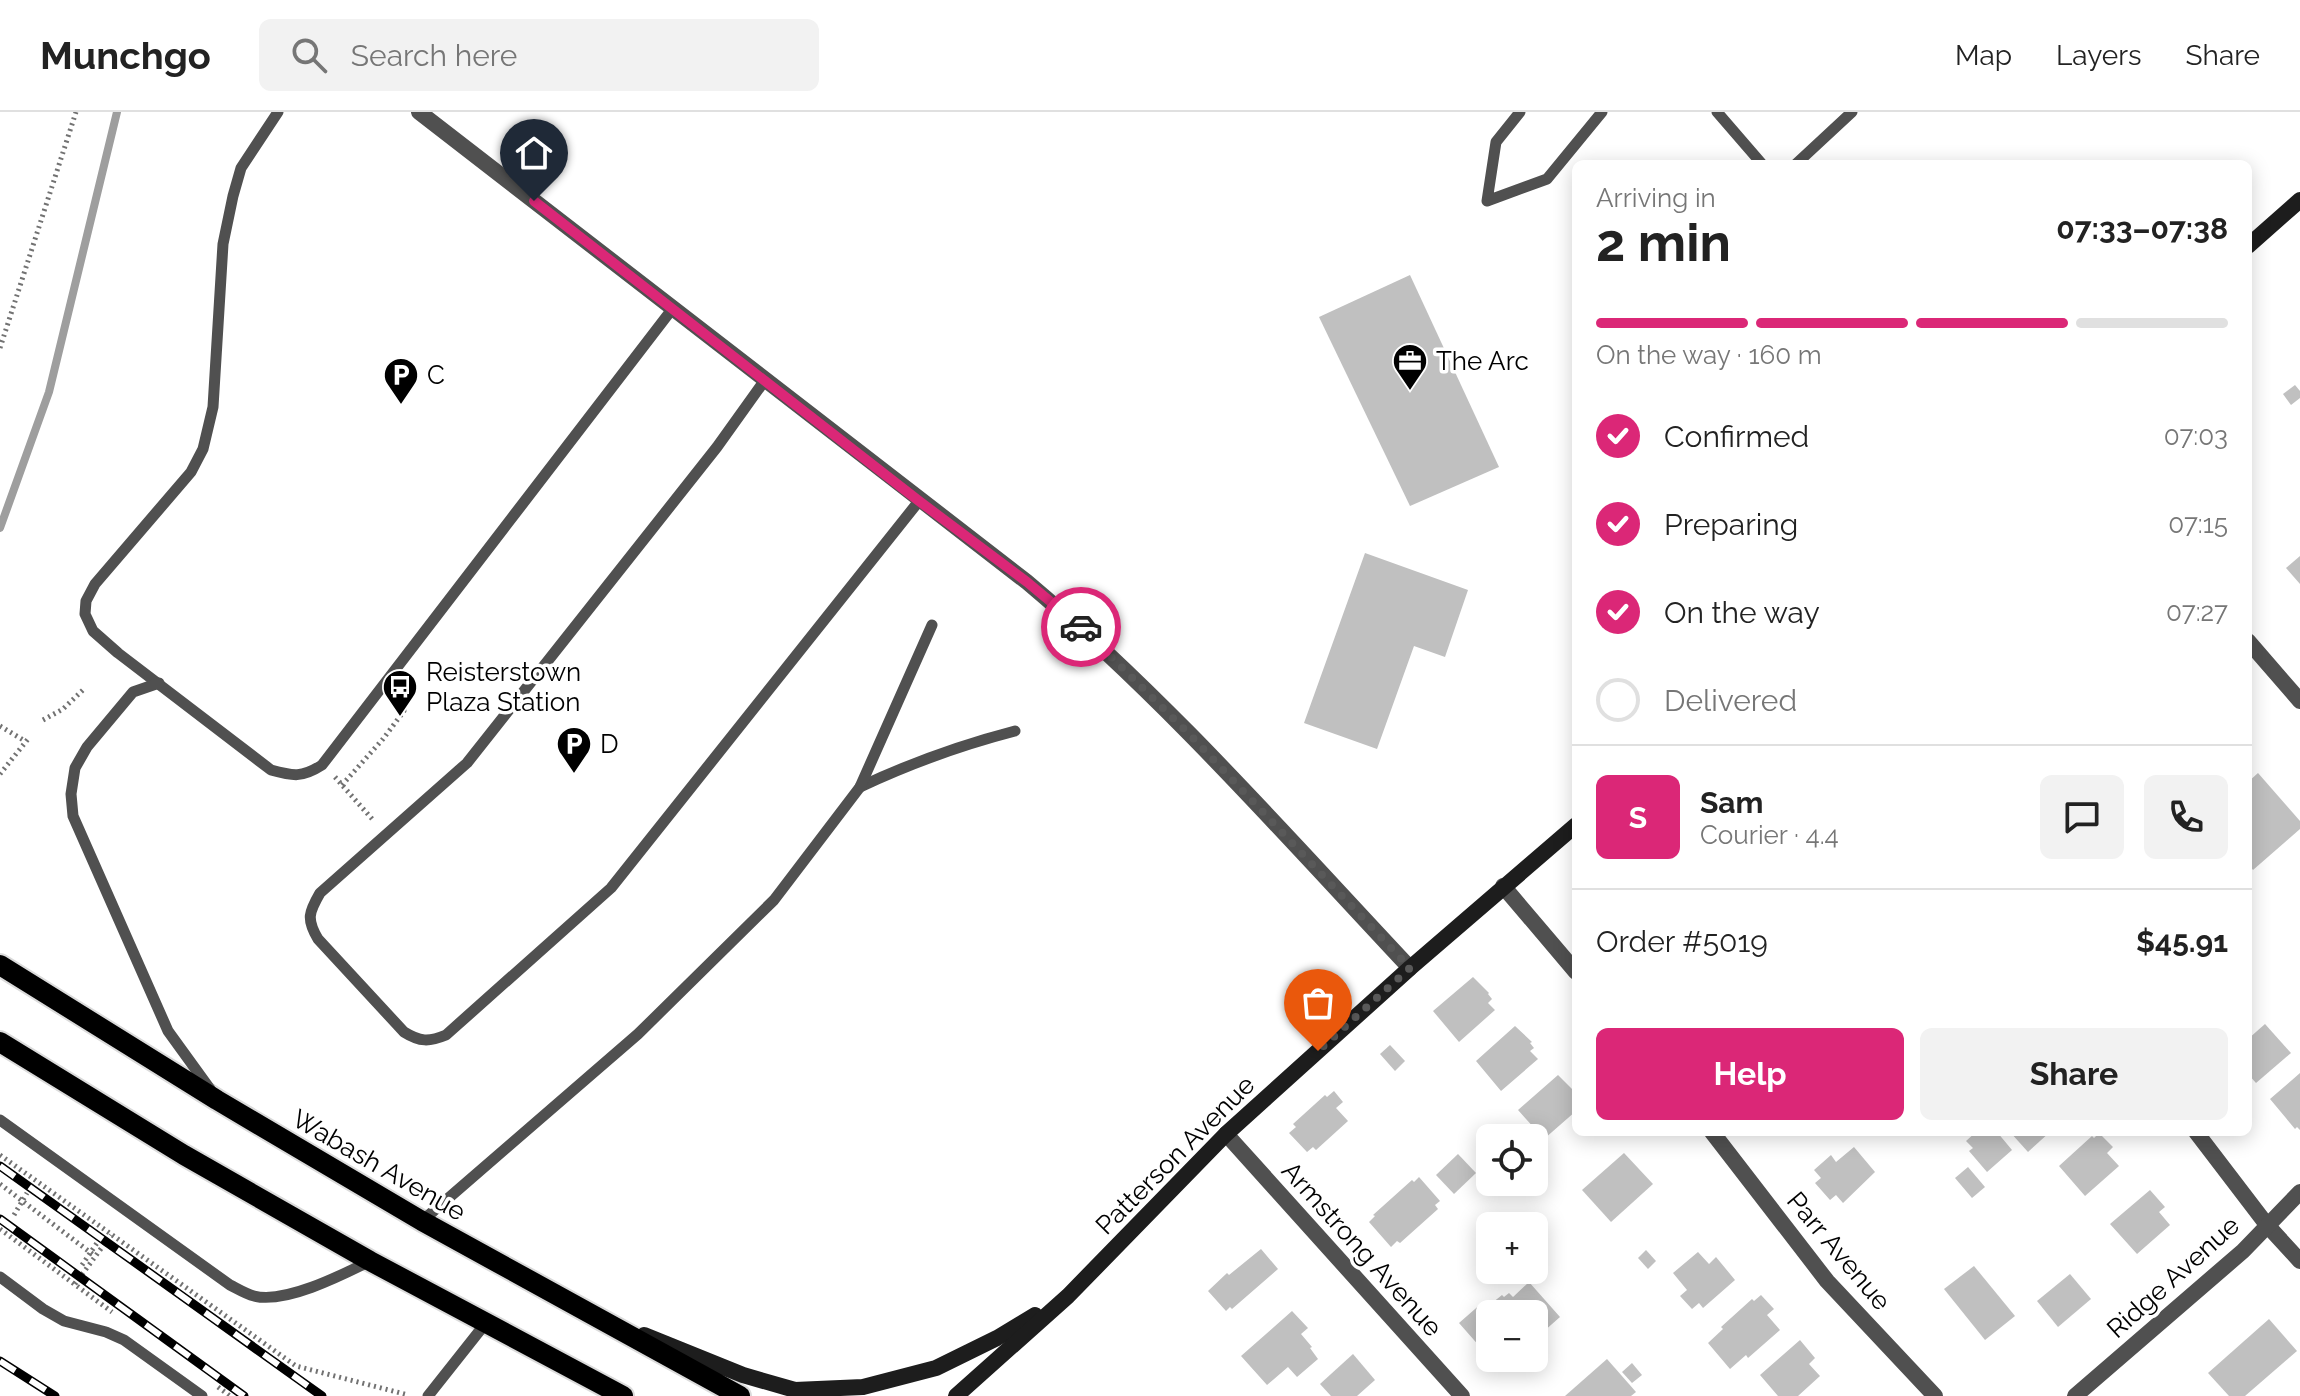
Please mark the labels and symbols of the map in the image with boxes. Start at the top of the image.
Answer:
pin [500,119,568,201]
office icon: The Arc [1391,342,1429,392]
place label: The Arc [1436,346,1529,376]
parking icon: C [382,356,420,406]
place label: C [427,360,445,390]
courier [1041,587,1121,667]
place label: Reisterstown Plaza Station [426,657,581,717]
bus stop icon: Reisterstown Plaza Station [381,668,419,718]
parking icon: D [555,725,593,775]
place label: D [600,729,619,759]
pin [1284,969,1352,1051]
street label: Patterson Avenue [1089,1069,1261,1241]
street label: Wabash Avenue [287,1103,471,1227]
street label: Armstrong Avenue [1276,1156,1448,1342]
street label: Parr Avenue [1781,1186,1897,1316]
street label: Ridge Avenue [2101,1210,2245,1344]

